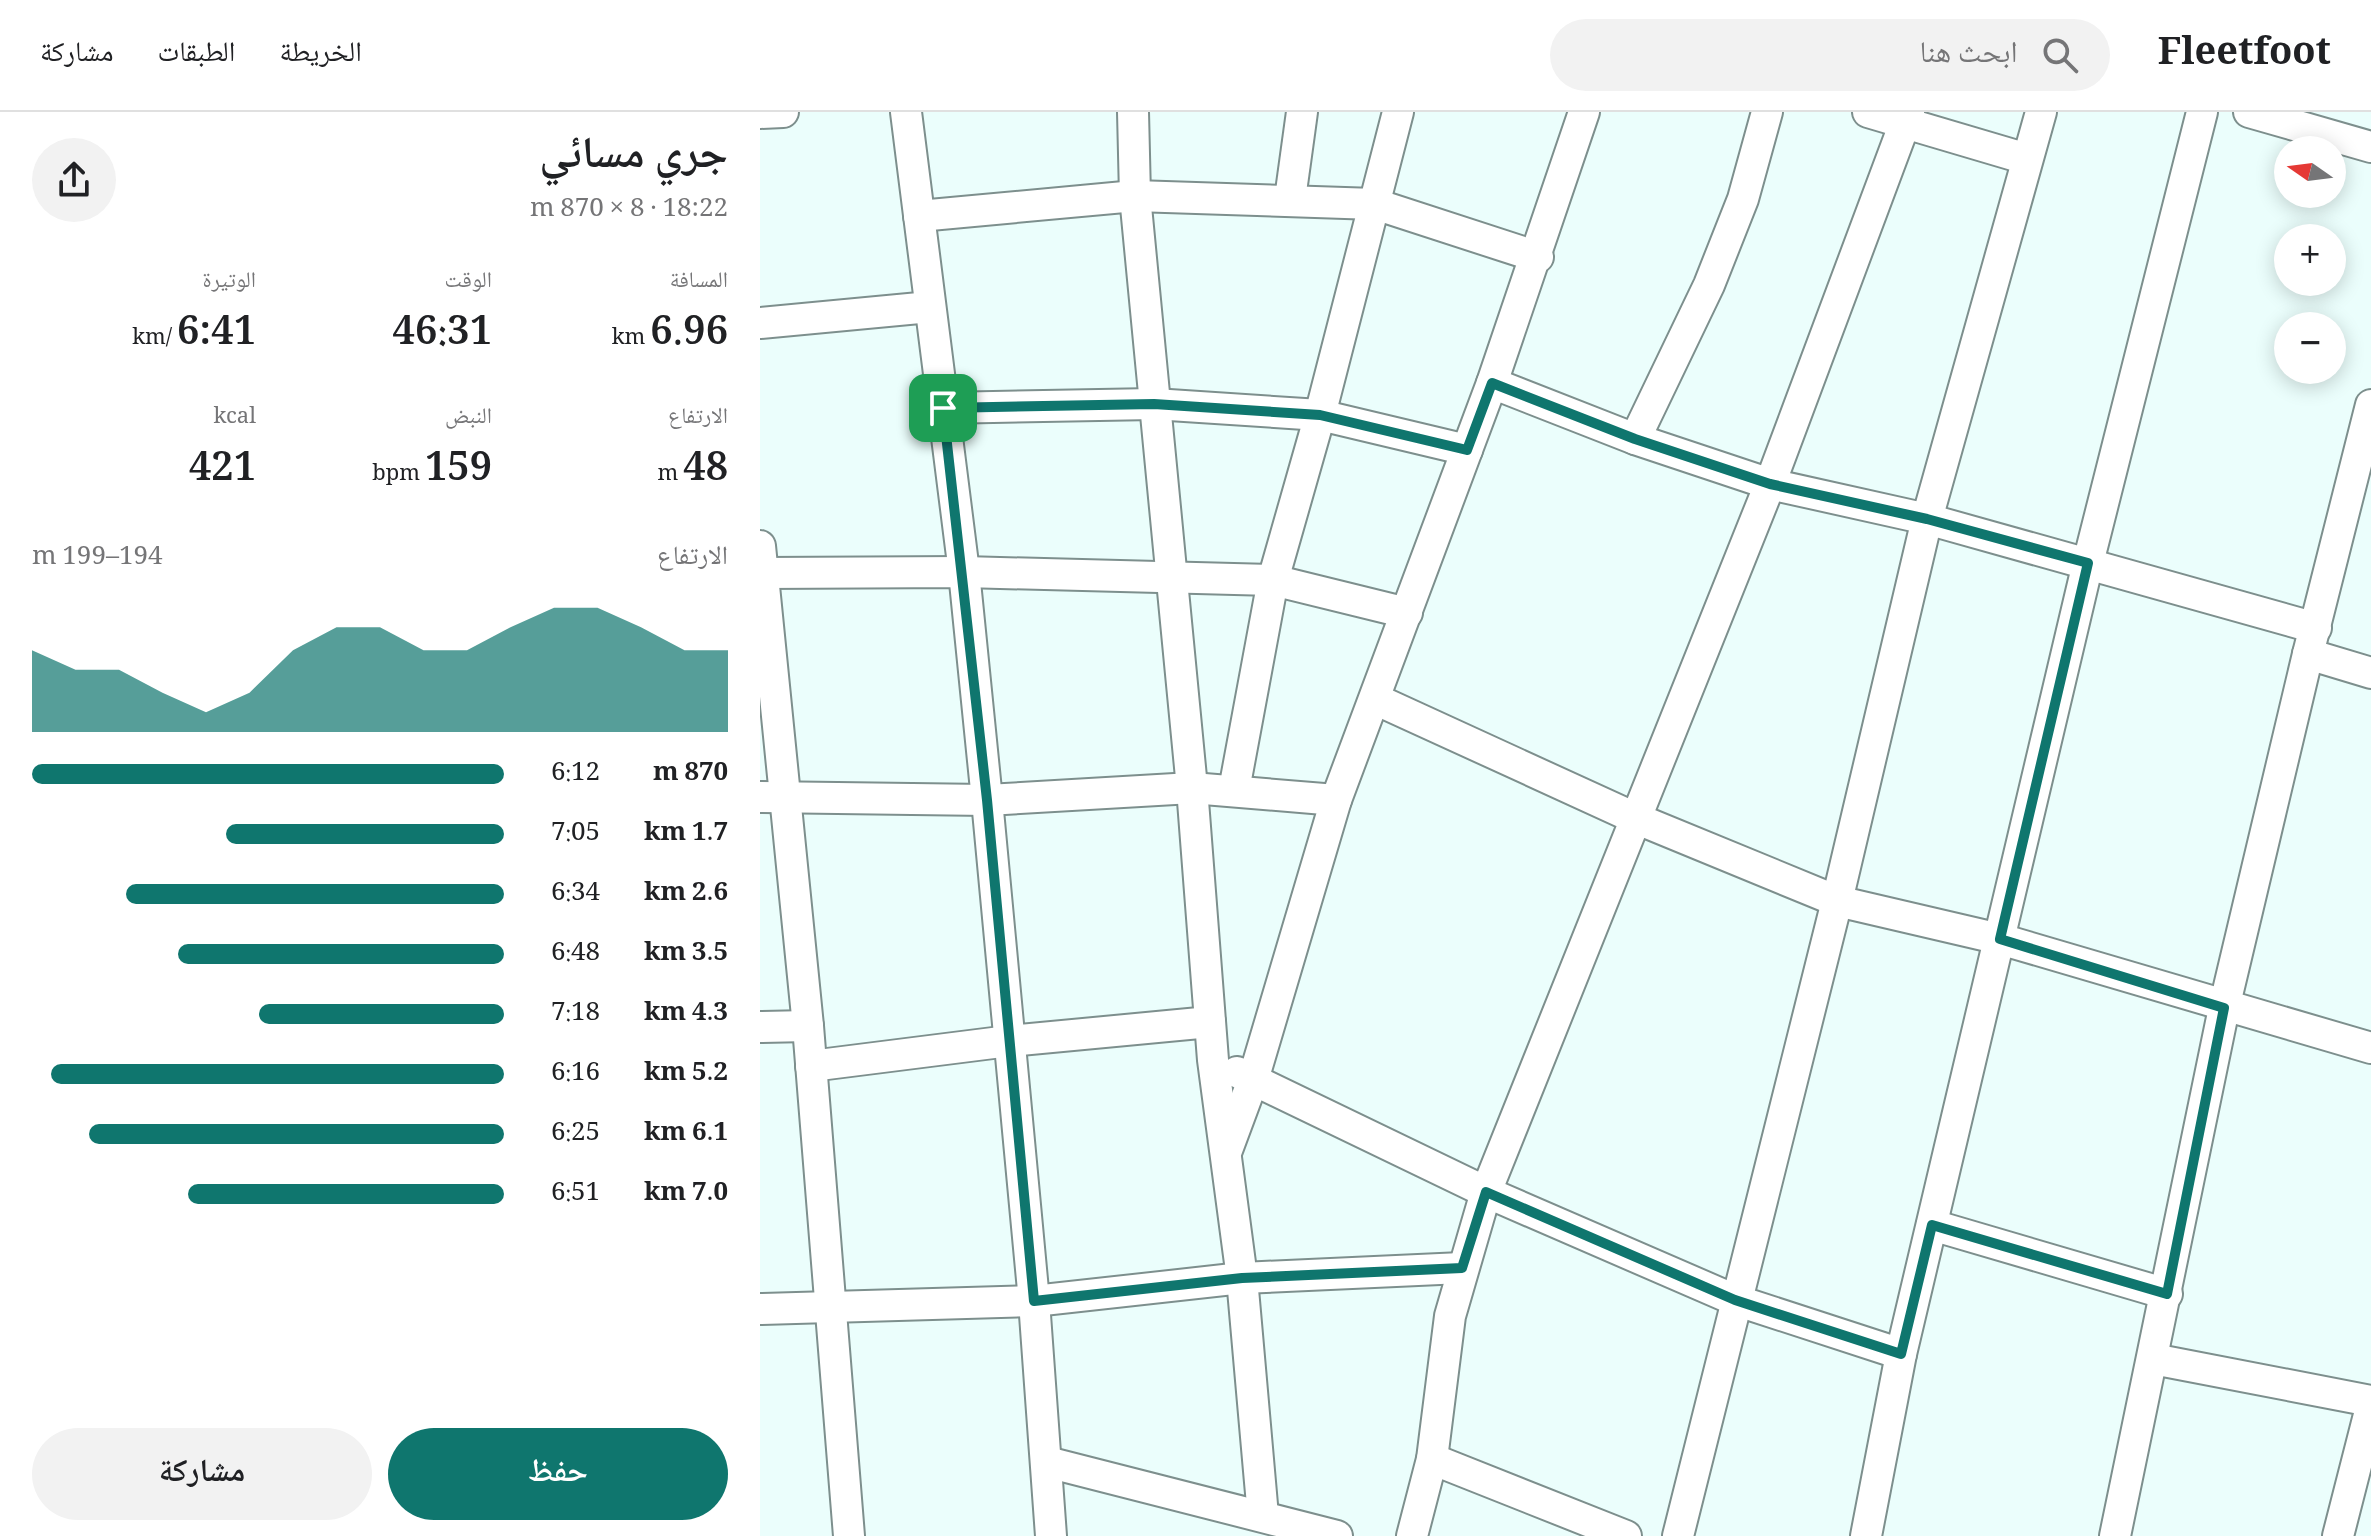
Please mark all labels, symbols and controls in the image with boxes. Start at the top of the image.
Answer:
search box [1550,19,2110,91]
text: Fleetfoot [2158,23,2331,88]
text: ابحث هنا [1920,30,2018,81]
text: مشاركة [40,31,114,79]
text: الطبقات [158,31,235,79]
text: الخريطة [279,31,362,79]
icon: search [2038,33,2082,77]
text: جري مسائي [539,120,728,195]
north arrow [2274,136,2346,208]
map controls [2274,136,2346,384]
button: share [32,138,116,222]
text: 18:22 · 8 × 870 m [530,188,728,232]
button: + [2274,224,2346,296]
text: الوتيرة [202,263,256,301]
text: الوقت [445,263,492,301]
text: المسافة [670,263,728,301]
text: 6:41 [177,301,256,369]
text: 46:31 [393,301,492,369]
text: 6.96 [650,301,728,369]
button: − [2274,312,2346,384]
text: /km [132,320,177,358]
text: km [612,320,650,358]
pin [909,374,977,442]
icon: arrive [921,386,965,430]
text: kcal [214,399,256,437]
text: النبض [445,399,492,437]
text: الارتفاع [668,399,728,437]
text: 421 [189,437,256,505]
text: 159 [425,437,492,505]
text: 48 [683,437,728,505]
text: bpm [372,456,425,494]
text: m [658,456,683,494]
text: 194–199 m [32,536,163,580]
text: الارتفاع [657,536,728,580]
text: 6:12 [551,752,600,796]
text: 870 m [653,752,728,796]
text: 7:05 [551,812,600,856]
text: 1.7 km [644,812,728,856]
text: 6:34 [551,872,600,916]
text: 2.6 km [644,872,728,916]
text: 6:48 [551,932,600,976]
text: 3.5 km [644,932,728,976]
text: 7:18 [551,992,600,1036]
text: 4.3 km [644,992,728,1036]
text: 6:16 [551,1052,600,1096]
text: 5.2 km [644,1052,728,1096]
text: 6:25 [551,1112,600,1156]
text: 6.1 km [644,1112,728,1156]
text: 6:51 [551,1172,600,1216]
text: 7.0 km [644,1172,728,1216]
button: مشاركة [32,1428,372,1520]
button: حفظ [388,1428,728,1520]

